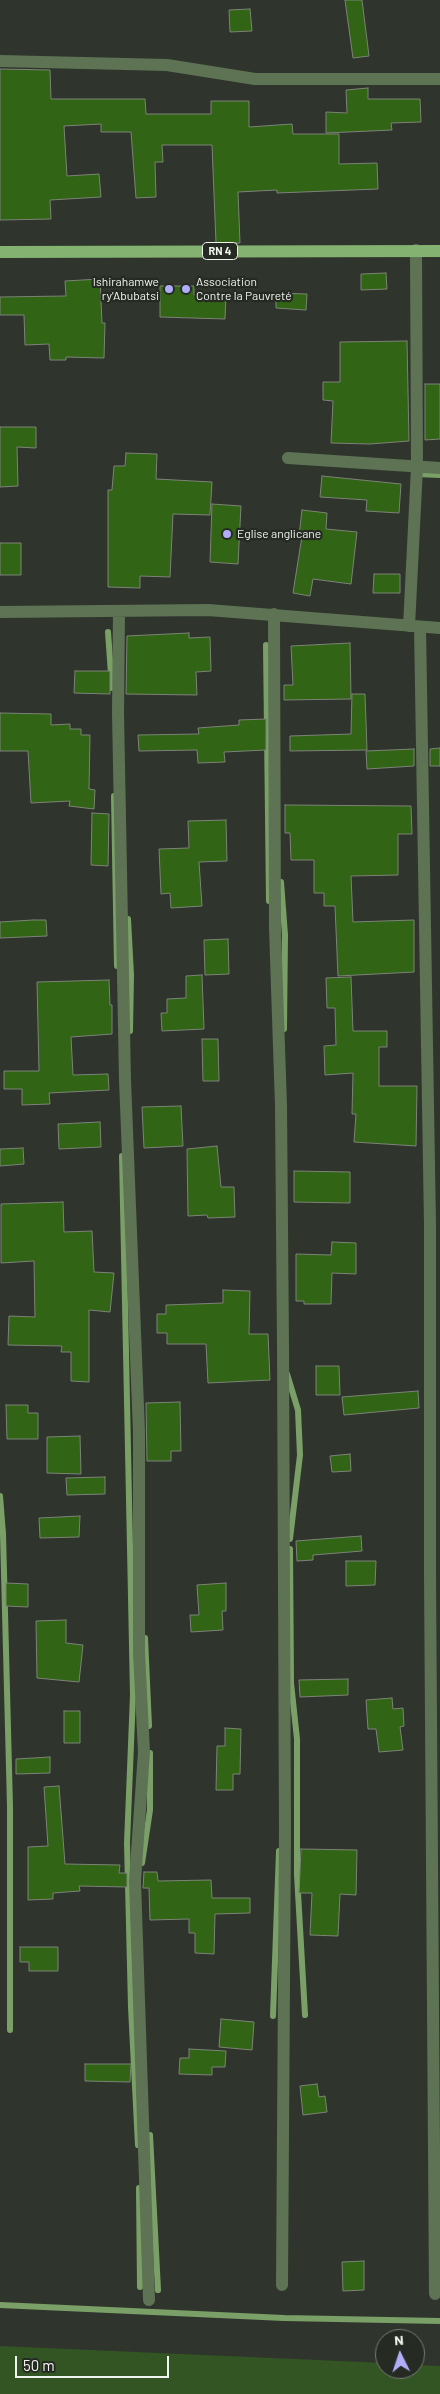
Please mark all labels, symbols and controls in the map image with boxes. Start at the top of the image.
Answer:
road number: RN 4 [202,242,238,260]
place label: Ishirahamwe ry'Abubatsi [93,275,159,303]
place label: Association Contre la Pauvreté [196,275,292,303]
marker: Ishirahamwe ry'Abubatsi [163,283,175,295]
marker: Association Contre la Pauvreté [180,283,192,295]
place label: Eglise anglicane [237,527,321,541]
marker: Eglise anglicane [221,528,233,540]
north arrow [375,2329,425,2379]
text: N [394,2331,404,2348]
scale bar [18,2346,171,2378]
text: 50 m [23,2356,55,2374]

